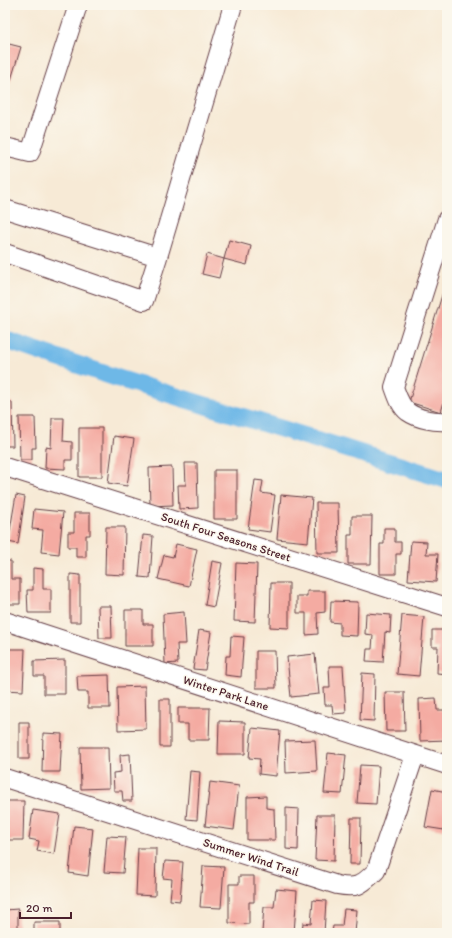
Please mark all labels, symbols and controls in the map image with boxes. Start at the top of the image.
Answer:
street label: South Four Seasons Street [159,509,293,565]
street label: Winter Park Lane [181,673,271,714]
street label: Summer Wind Trail [201,835,301,879]
scale bar [20,894,71,920]
text: 20 m [26,901,53,915]

